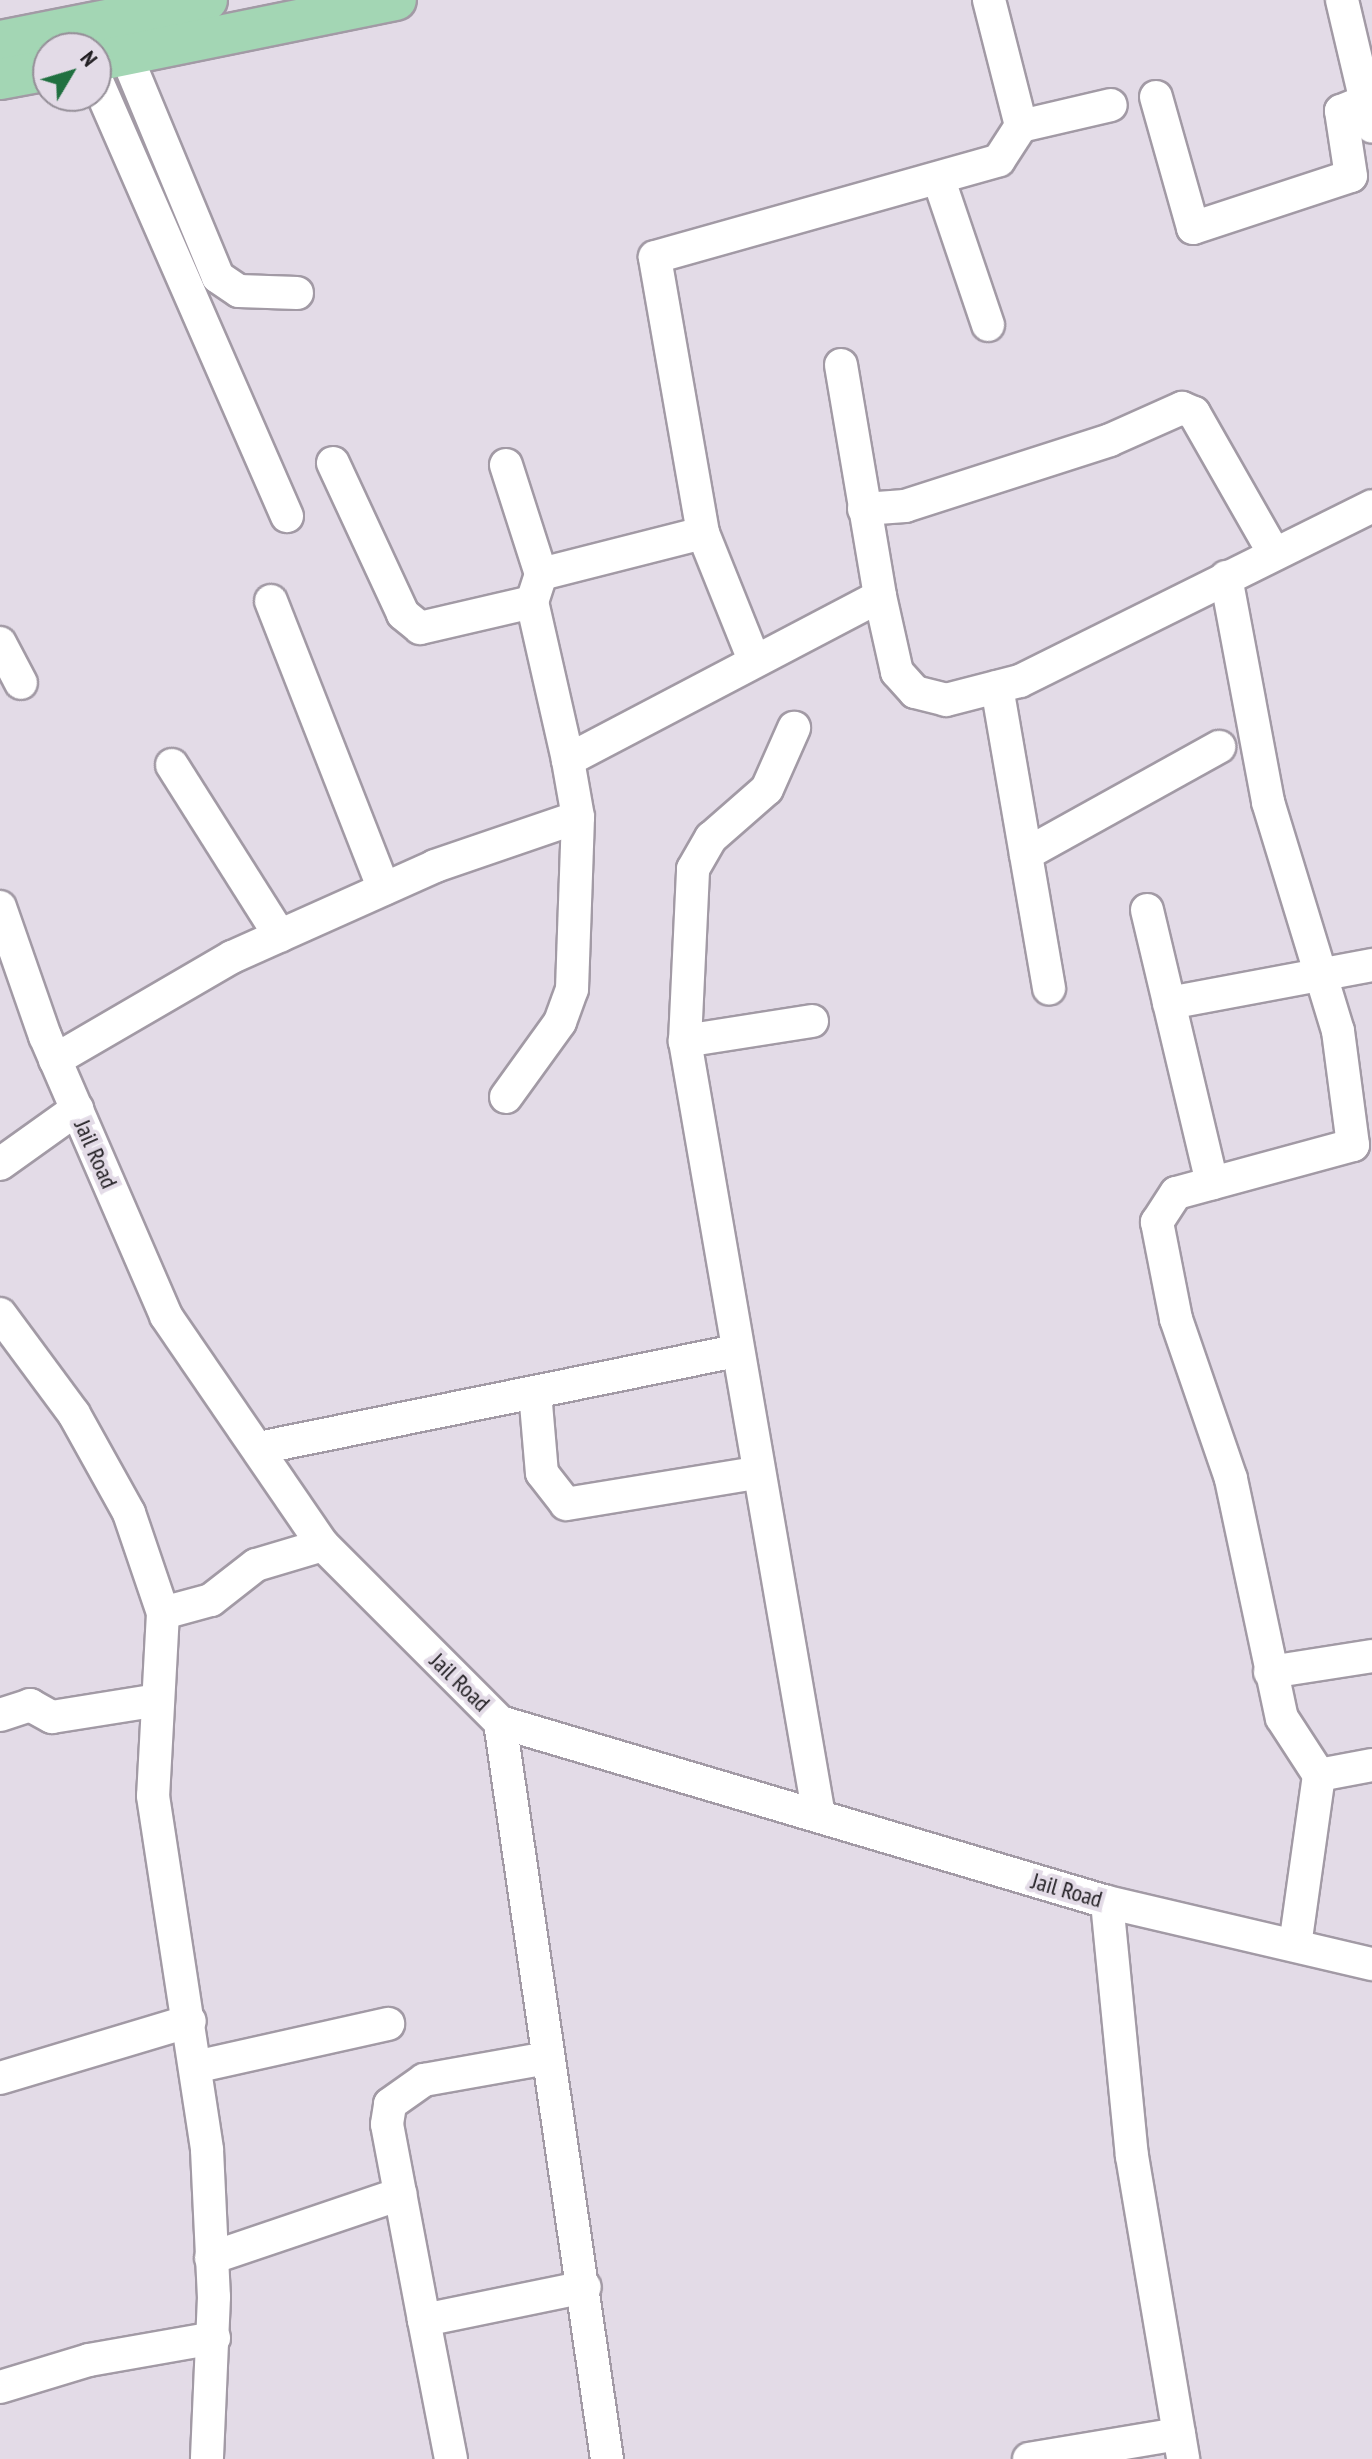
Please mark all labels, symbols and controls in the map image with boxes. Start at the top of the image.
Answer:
north arrow [32,32,112,112]
text: N [75,45,104,72]
street label: Jail Road [68,1115,124,1193]
street label: Jail Road [424,1647,496,1717]
street label: Jail Road [1028,1866,1106,1914]

